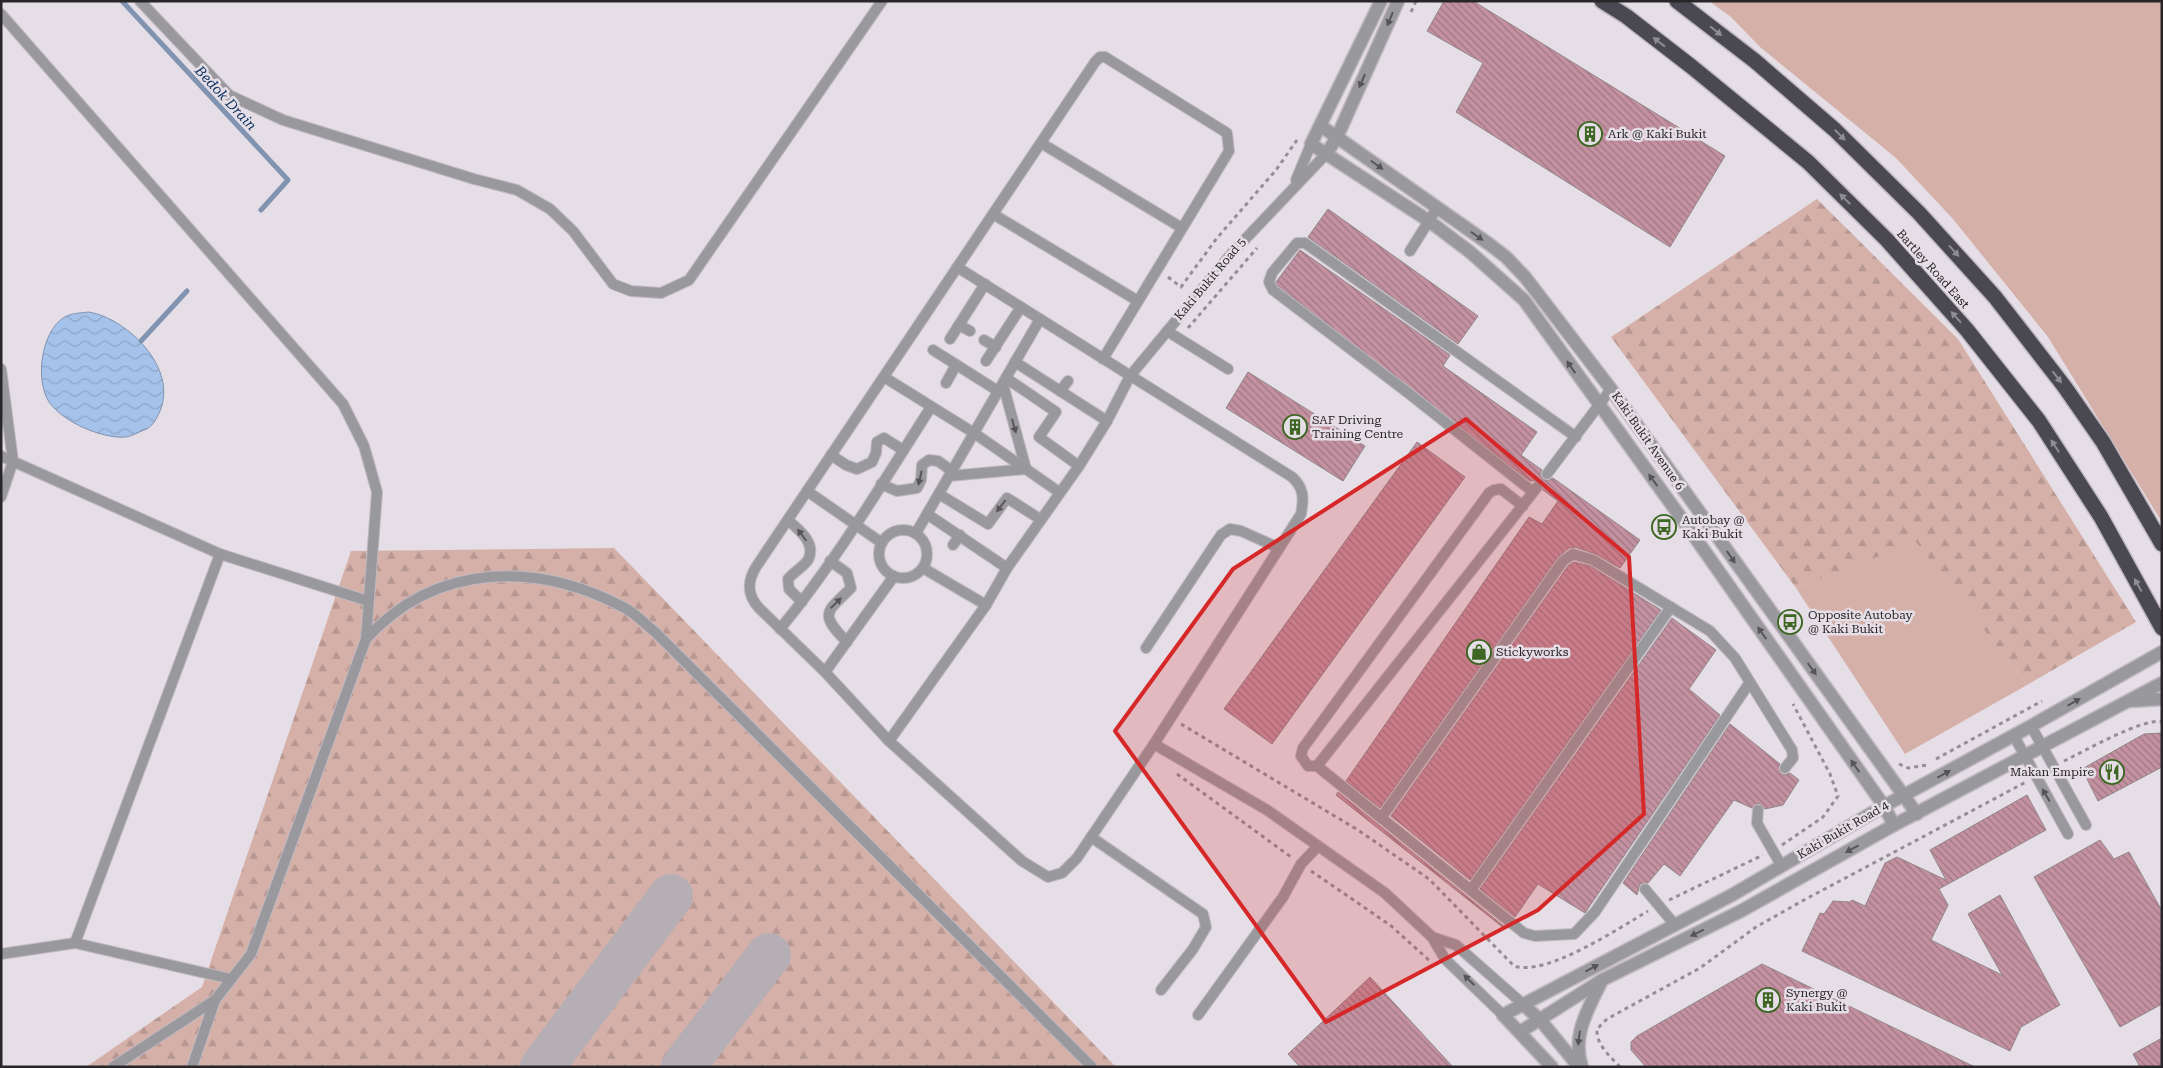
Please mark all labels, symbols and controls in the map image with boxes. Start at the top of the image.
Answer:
one-way arrow [1386,12,1394,26]
one-way arrow [1709,26,1723,36]
one-way arrow [1653,36,1666,47]
water label: Bedok Drain [191,62,260,134]
one-way arrow [1358,74,1366,88]
building icon: Ark @ Kaki Bukit [1577,121,1603,147]
place label: Ark @ Kaki Bukit [1608,127,1707,141]
one-way arrow [1834,129,1846,141]
one-way arrow [1370,160,1383,170]
one-way arrow [1839,193,1851,205]
street label: Bartley Road East [1894,227,1972,312]
one-way arrow [1470,231,1484,241]
street label: Kaki Bukit Road 5 [1171,235,1249,323]
one-way arrow [1948,245,1959,258]
one-way arrow [1950,312,1962,324]
one-way arrow [1566,360,1576,374]
one-way arrow [2052,370,2062,384]
street label: Kaki Bukit Avenue 6 [1609,389,1687,493]
place label: SAF Driving Training Centre [1312,413,1403,441]
building icon: SAF Driving Training Centre [1282,414,1308,440]
one-way arrow [1011,419,1019,434]
one-way arrow [2050,439,2060,453]
one-way arrow [916,471,924,486]
one-way arrow [1648,473,1658,487]
one-way arrow [996,499,1006,513]
place label: Autobay @ Kaki Bukit [1682,513,1744,541]
bus stop icon: Autobay @ Kaki Bukit [1651,514,1677,540]
one-way arrow [797,528,807,542]
one-way arrow [1726,550,1736,564]
one-way arrow [2134,578,2143,592]
one-way arrow [830,597,842,609]
place label: Opposite Autobay @ Kaki Bukit [1808,608,1913,636]
bus stop icon: Opposite Autobay @ Kaki Bukit [1777,609,1803,635]
one-way arrow [1757,627,1767,640]
shop icon: Stickyworks [1466,639,1492,665]
place label: Stickyworks [1496,645,1569,659]
one-way arrow [1807,662,1817,676]
one-way arrow [2067,698,2080,707]
restaurant icon: Makan Empire [2099,759,2125,785]
one-way arrow [1850,760,1860,773]
place label: Makan Empire [2010,765,2094,779]
one-way arrow [1937,769,1950,778]
one-way arrow [2042,788,2051,802]
street label: Kaki Bukit Road 4 [1795,798,1891,862]
one-way arrow [1845,845,1858,854]
one-way arrow [1690,929,1704,937]
one-way arrow [1585,964,1599,972]
one-way arrow [1463,975,1475,987]
place label: Synergy @ Kaki Bukit [1786,986,1848,1014]
building icon: Synergy @ Kaki Bukit [1755,987,1781,1013]
one-way arrow [1575,1031,1583,1047]

